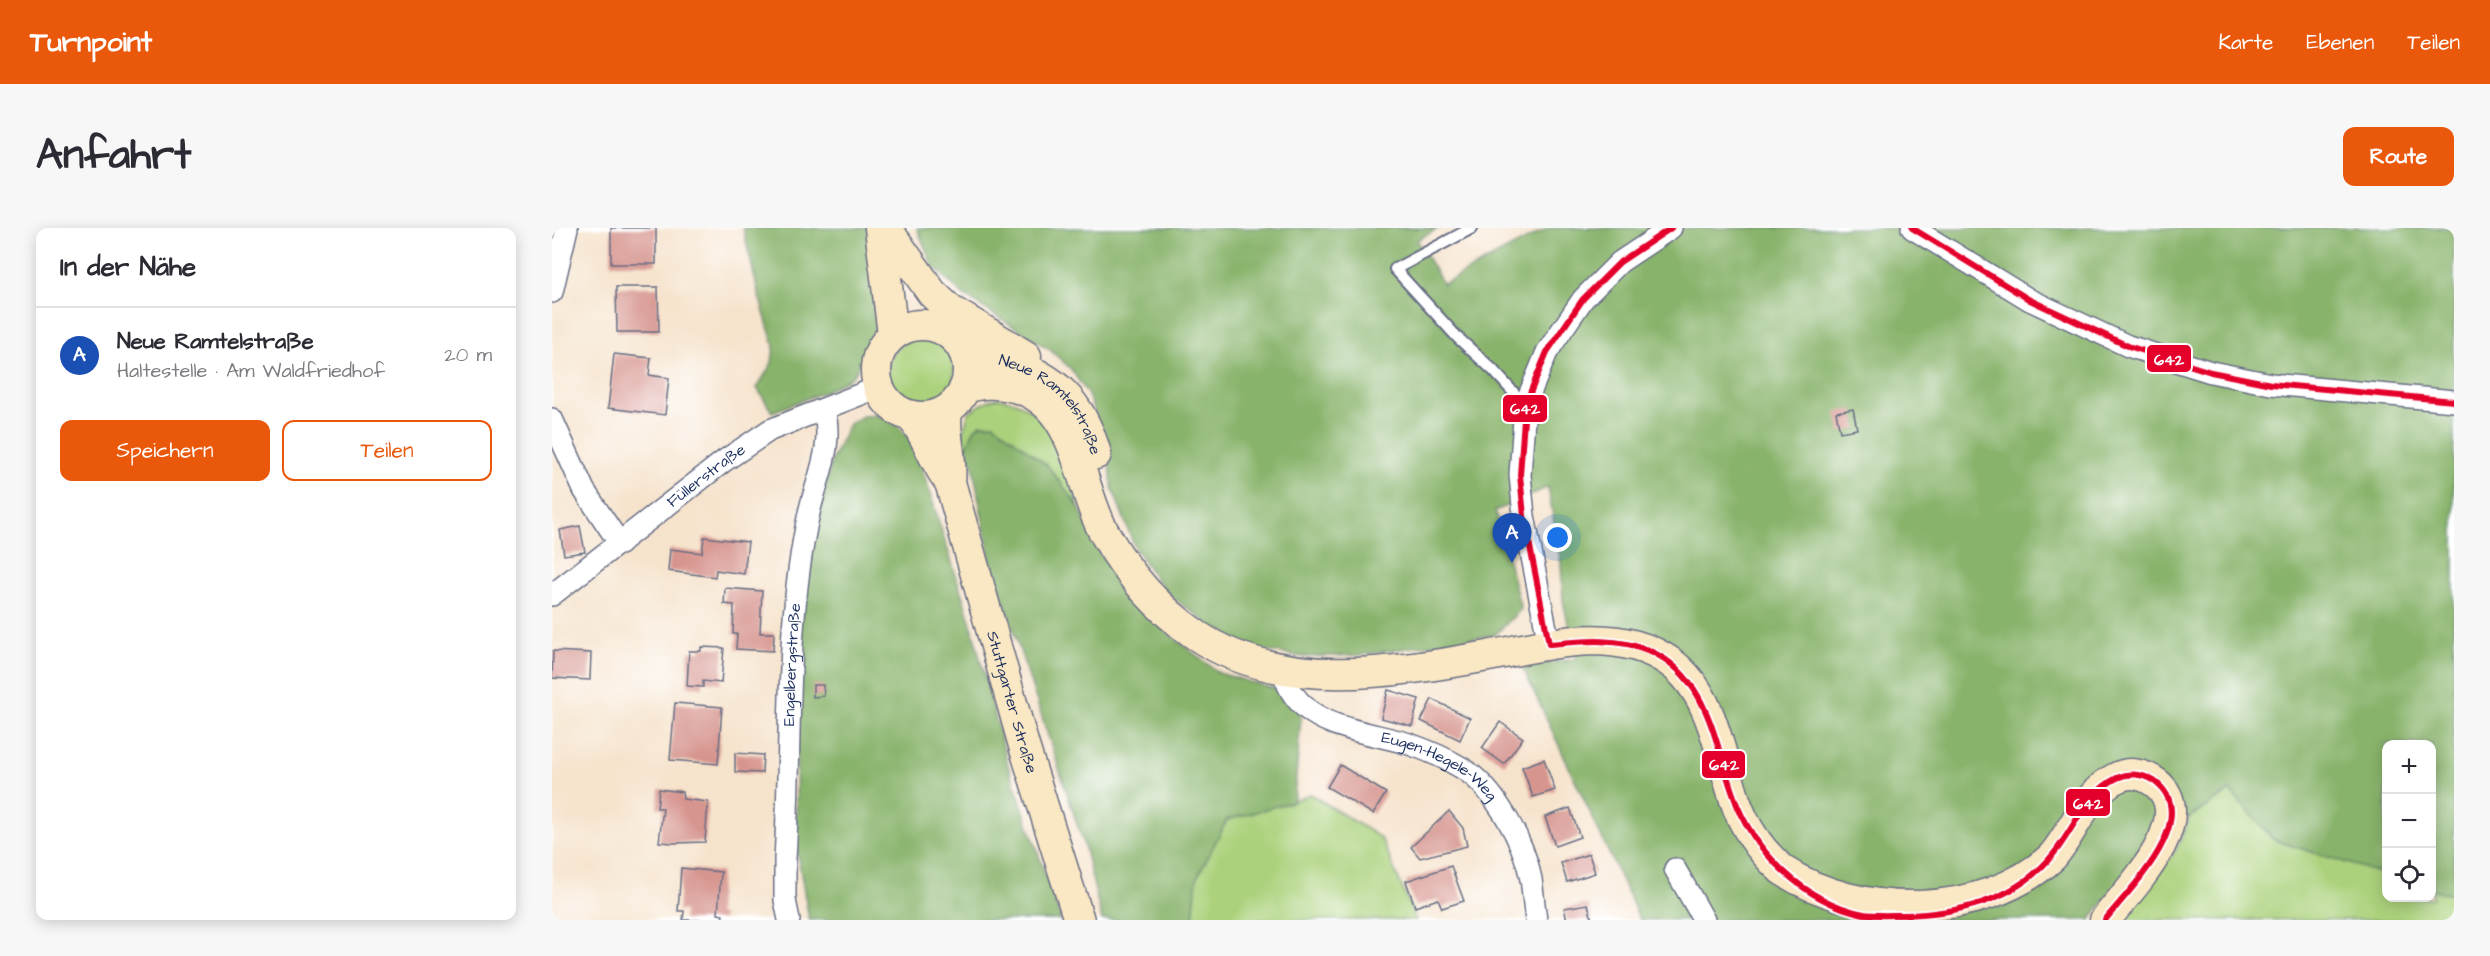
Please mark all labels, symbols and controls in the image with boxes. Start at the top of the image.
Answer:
text: Turnpoint [30,23,152,62]
text: Karte [2218,28,2273,57]
text: Ebenen [2306,28,2374,57]
text: Teilen [2407,28,2460,57]
text: Anfahrt [36,127,191,185]
button: Route [2343,127,2454,186]
text: In der Nähe [60,249,196,285]
text: Neue Ramtelstraße [117,326,314,357]
text: A [73,341,86,369]
text: 20 m [444,341,492,369]
line badge: 642 [2146,344,2192,373]
street label: Neue Ramtelstraße [996,349,1107,458]
text: 642 [2154,349,2185,371]
text: Haltestelle · Am Waldfriedhof [117,357,385,385]
line badge: 642 [1502,394,1548,423]
text: 642 [1510,398,1541,420]
button: Speichern [60,420,270,481]
button: Teilen [282,420,492,481]
street label: Füllerstraße [662,439,750,512]
pin: A [1492,514,1532,563]
your location [1543,523,1572,552]
street label: Engelbergstraße [778,602,806,726]
street label: Stuttgarter Straße [981,628,1043,776]
street label: Eugen-Hegele-Weg [1380,726,1503,806]
map controls [2382,740,2436,902]
button: + [2382,740,2436,794]
line badge: 642 [1701,750,1746,779]
text: 642 [1709,754,1740,776]
line badge: 642 [2065,788,2111,817]
text: 642 [2073,793,2104,815]
button: − [2382,794,2436,848]
button: locate [2382,848,2436,902]

